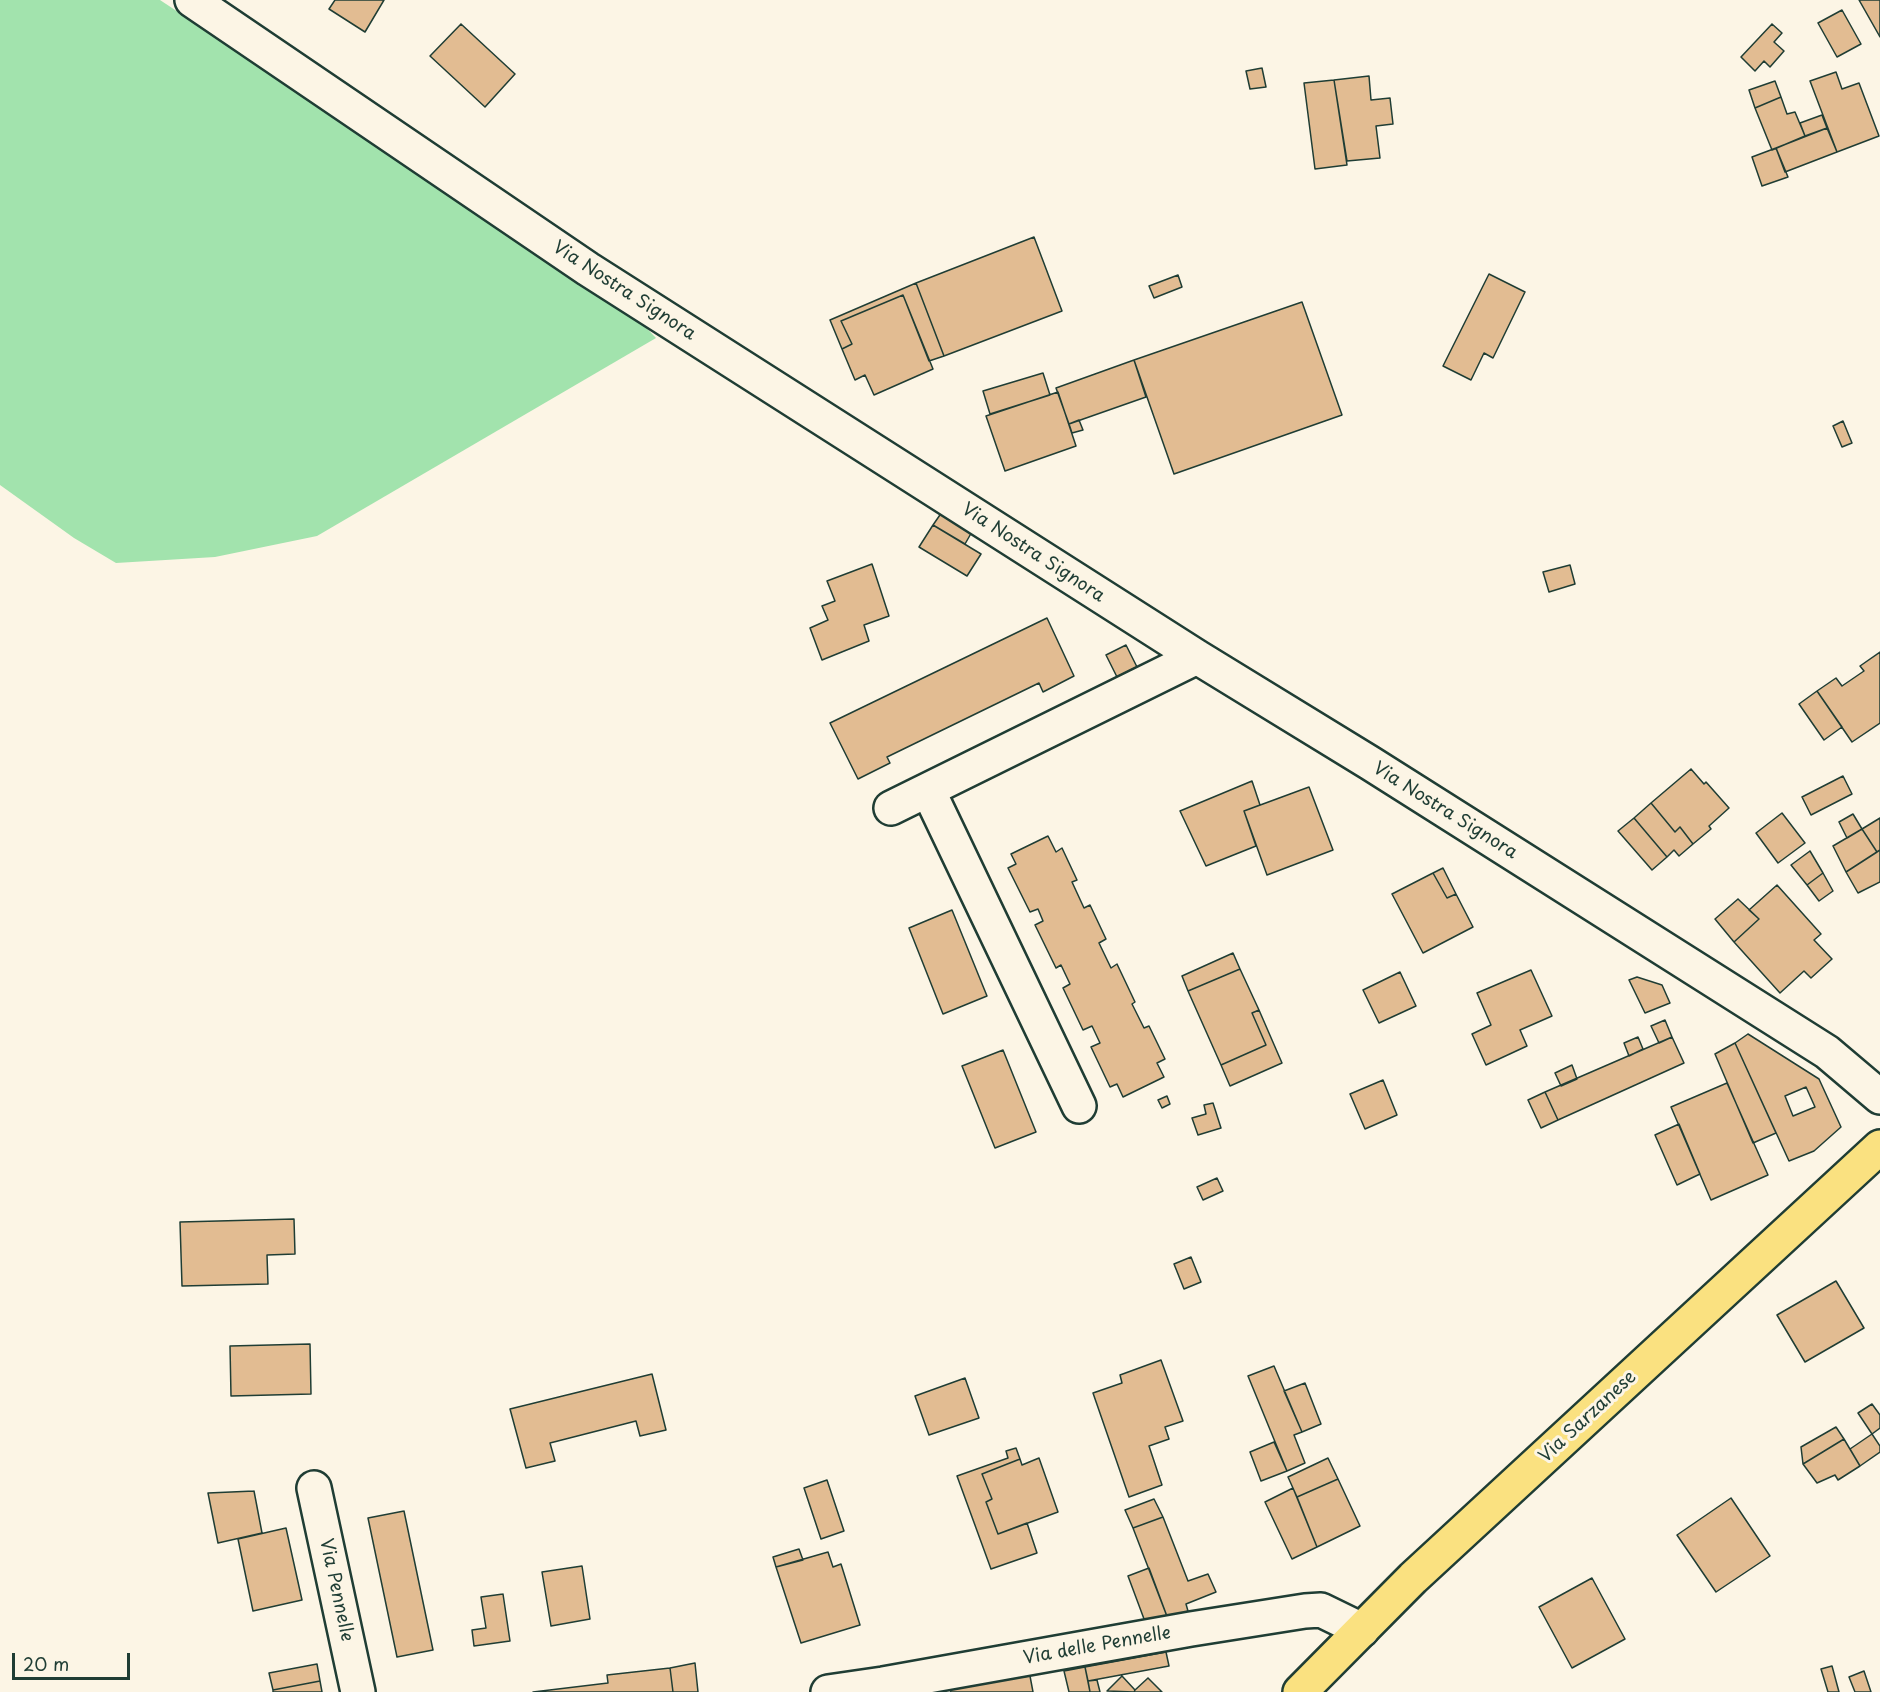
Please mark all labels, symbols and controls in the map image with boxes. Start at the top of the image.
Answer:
street label: Via Nostra Signora [548,237,700,345]
street label: Via Nostra Signora [957,499,1109,607]
street label: Via Nostra Signora [1369,758,1521,864]
street label: Via Sarzanese [1535,1367,1641,1467]
street label: Via Pennelle [315,1537,357,1643]
street label: Via delle Pennelle [1022,1622,1172,1670]
scale bar [15,1641,134,1679]
text: 20 m [23,1650,69,1677]

